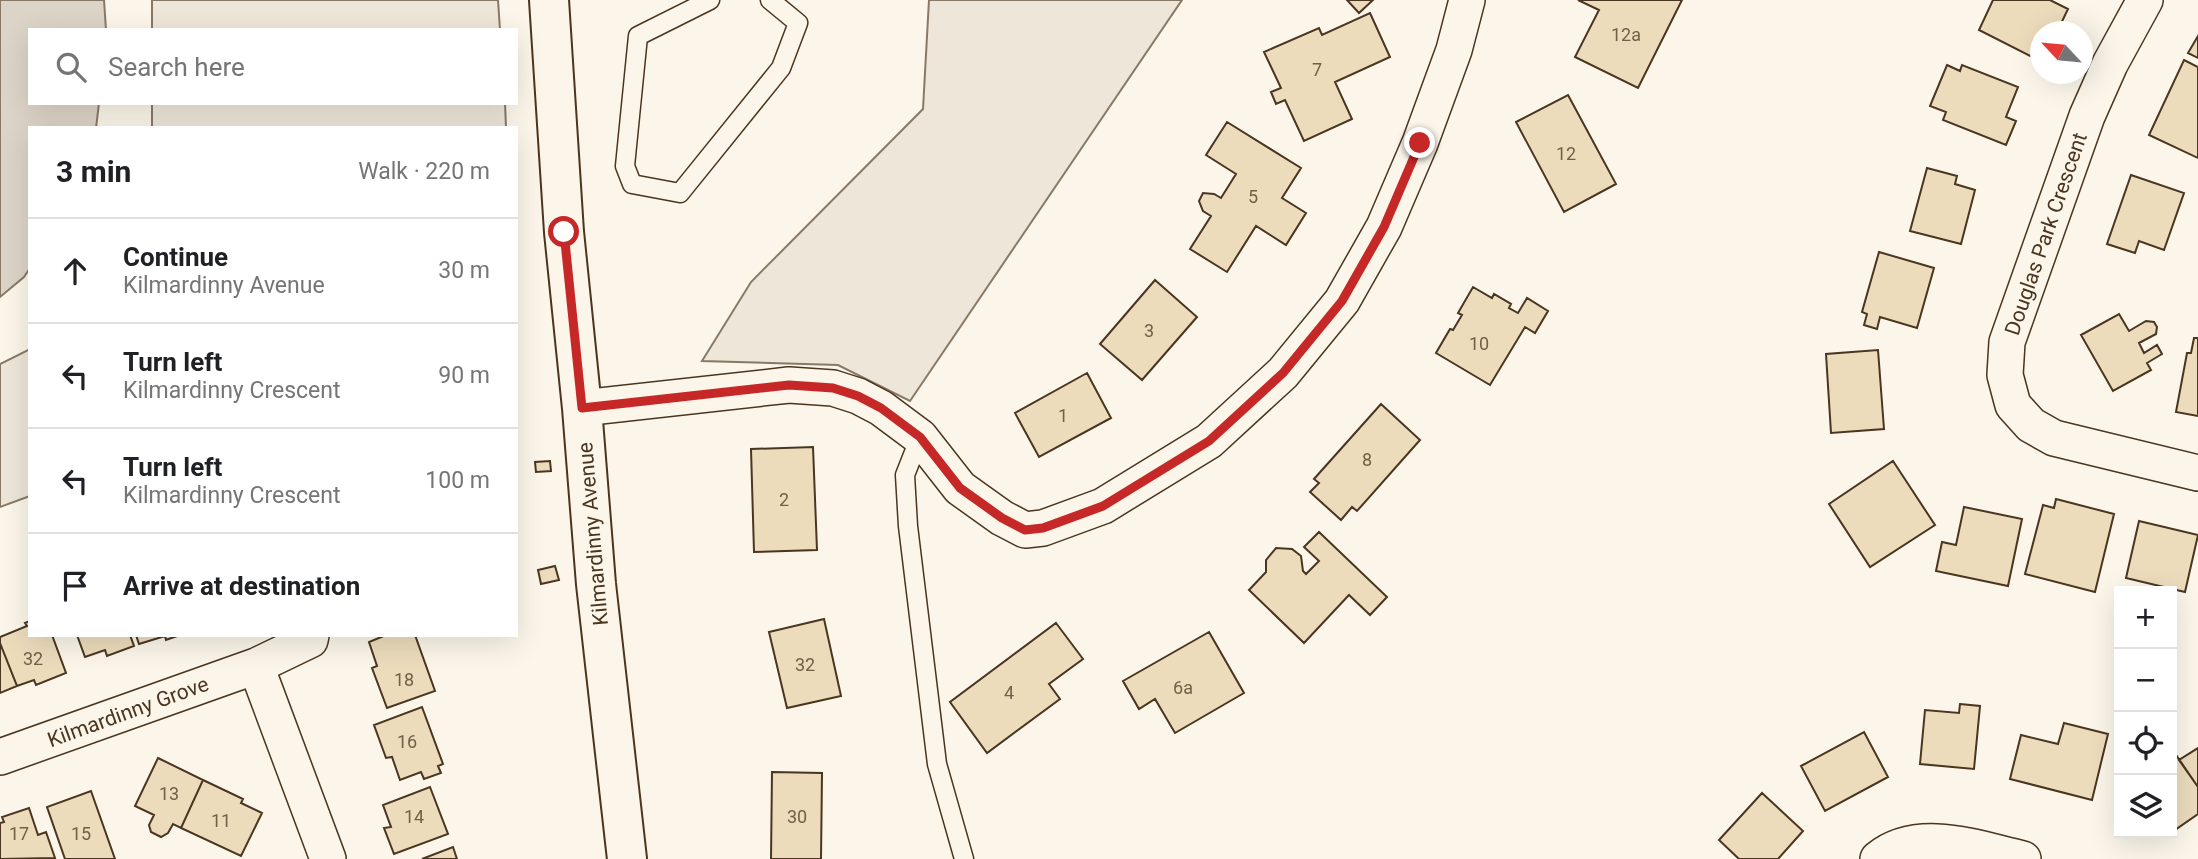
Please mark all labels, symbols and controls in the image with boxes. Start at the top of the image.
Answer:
north arrow [2030,21,2093,84]
house number: 12a [1611,24,1641,45]
search box [28,28,518,105]
icon: search [52,48,90,86]
text: Search here [108,52,245,82]
house number: 7 [1312,59,1322,80]
route end [1404,127,1435,158]
street label: Douglas Park Crescent [2000,130,2092,338]
house number: 12 [1556,143,1576,164]
text: 3 min [56,154,131,189]
text: Walk · 220 m [358,158,490,185]
house number: 5 [1248,186,1258,207]
route start [548,216,579,247]
text: Continue [123,242,228,272]
icon: ahead [56,252,94,290]
text: 30 m [438,257,490,284]
text: Kilmardinny Avenue [123,272,325,299]
house number: 3 [1144,320,1154,341]
house number: 10 [1469,333,1489,354]
text: Turn left [123,347,222,377]
icon: left [56,357,94,395]
text: 90 m [438,362,490,389]
text: Kilmardinny Crescent [123,377,341,404]
house number: 1 [1058,405,1068,426]
street label: Kilmardinny Avenue [573,441,613,627]
house number: 8 [1362,449,1372,470]
text: Turn left [123,452,222,482]
icon: left [56,462,94,500]
text: 100 m [425,467,490,494]
text: Kilmardinny Crescent [123,482,341,509]
house number: 2 [779,489,789,510]
icon: arrive [56,567,94,605]
text: Arrive at destination [123,571,360,601]
map controls [2114,586,2177,838]
button: + [2114,586,2177,649]
house number: 32 [23,648,43,669]
button: − [2114,649,2177,712]
house number: 32 [795,654,815,675]
house number: 18 [394,669,414,690]
street label: Kilmardinny Grove [44,672,212,752]
house number: 6a [1173,677,1193,698]
house number: 4 [1004,682,1014,703]
button: locate [2114,712,2177,775]
house number: 16 [397,731,417,752]
button: layers [2114,775,2177,838]
house number: 13 [159,783,179,804]
house number: 14 [404,806,424,827]
house number: 30 [787,806,807,827]
house number: 11 [211,810,231,831]
house number: 17 [9,823,29,844]
house number: 15 [71,823,91,844]

